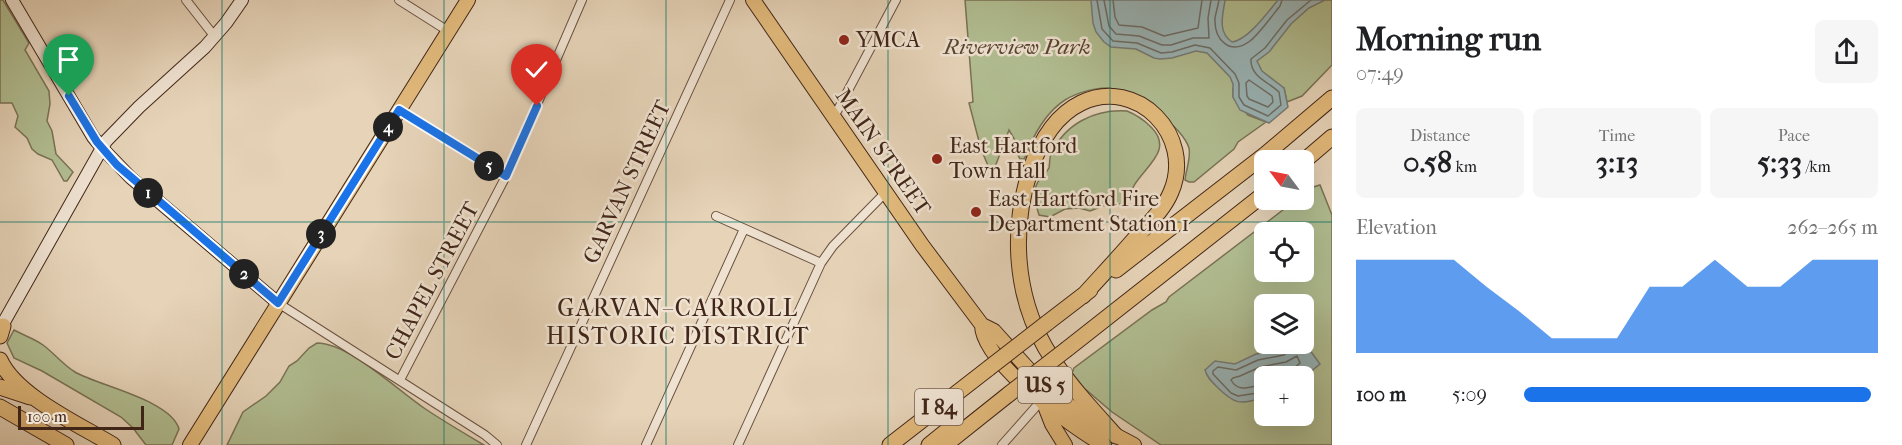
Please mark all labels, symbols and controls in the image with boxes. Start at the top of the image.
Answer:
text: Morning run [1356,20,1541,59]
button: share [1815,20,1878,83]
place label: YMCA [855,27,921,53]
marker: YMCA [837,33,851,47]
pin [43,34,94,96]
park label: Riverview Park [941,34,1091,60]
icon: arrive [52,43,85,76]
pin [511,44,562,106]
icon: check [520,53,553,86]
text: 07:49 [1356,62,1404,85]
street label: MAIN STREET [830,84,937,221]
street label: GARVAN STREET [578,95,677,268]
pin: 4 [373,112,403,142]
text: 4 [383,117,393,136]
text: Distance [1410,126,1470,145]
text: Time [1599,126,1635,145]
text: Pace [1778,126,1810,145]
place label: East Hartford Town Hall [949,133,1078,184]
text: 0.58 [1403,145,1452,180]
text: 3:13 [1596,145,1638,180]
text: 5:33 [1757,145,1802,180]
north arrow [1254,150,1314,210]
map controls [1254,150,1314,426]
pin: 5 [474,151,504,181]
marker: East Hartford Town Hall [930,152,944,166]
text: 5 [486,156,492,175]
text: km [1452,157,1477,176]
text: /km [1802,157,1831,176]
pin: 1 [133,178,163,208]
text: 1 [145,183,151,202]
place label: East Hartford Fire Department Station 1 [988,186,1189,237]
street label: CHAPEL STREET [379,197,485,364]
marker: East Hartford Fire Department Station 1 [969,205,983,219]
text: Elevation [1356,216,1437,239]
text: 262–265 m [1787,216,1878,239]
pin: 3 [306,219,336,249]
button: locate [1254,222,1314,282]
text: 3 [318,224,324,243]
pin: 2 [229,259,259,289]
text: 2 [240,264,248,283]
district label: GARVAN–CARROLL HISTORIC DISTRICT [546,294,810,350]
button: layers [1254,294,1314,354]
button: + [1254,366,1314,426]
road number: US 5 [1018,367,1072,403]
text: 100 m [1356,383,1406,406]
text: 5:09 [1452,383,1487,406]
road number: I 84 [915,389,963,425]
scale bar [18,403,144,430]
text: 100 m [27,407,67,426]

